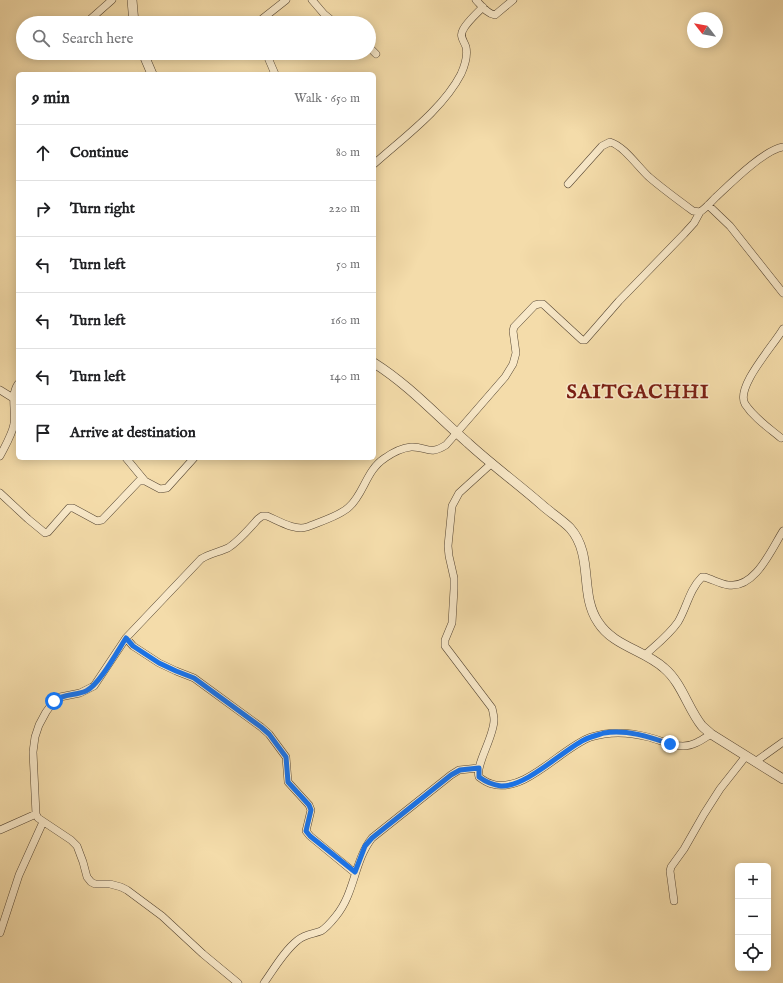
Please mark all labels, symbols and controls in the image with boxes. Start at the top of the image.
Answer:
north arrow [687,12,723,48]
search box [16,16,376,60]
icon: search [30,27,52,49]
text: Search here [62,29,133,48]
text: 9 min [32,88,70,109]
text: Walk · 650 m [294,90,360,107]
icon: ahead [32,142,54,164]
text: Continue [70,143,128,162]
text: 80 m [336,144,360,161]
icon: right [32,198,54,220]
text: Turn right [70,199,135,218]
text: 220 m [329,200,360,217]
icon: left [32,254,54,276]
text: Turn left [70,255,126,274]
text: 50 m [336,256,360,273]
icon: left [32,310,54,332]
text: Turn left [70,311,126,330]
text: 160 m [330,312,360,329]
icon: left [32,366,54,388]
text: Turn left [70,367,126,386]
text: 140 m [330,368,360,385]
district label: SAITGACHHI [566,380,710,405]
icon: arrive [32,422,54,444]
text: Arrive at destination [70,423,196,442]
route start [45,692,63,710]
route end [661,735,679,753]
map controls [735,863,771,971]
button: + [735,863,771,899]
button: − [735,899,771,935]
button: locate [735,935,771,971]

